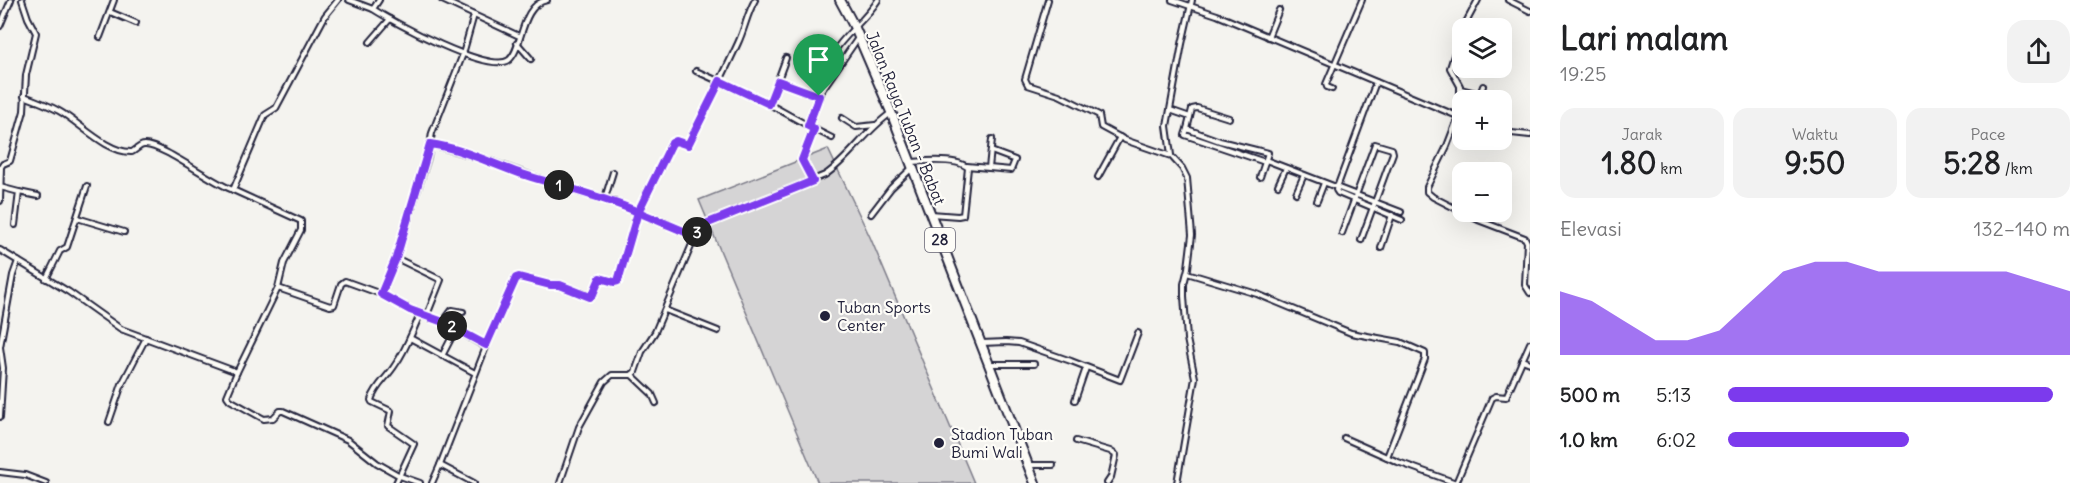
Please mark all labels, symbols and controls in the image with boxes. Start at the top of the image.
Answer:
text: Lari malam [1560,17,1728,59]
map controls [1452,18,1512,222]
button: layers [1452,18,1512,78]
button: share [2007,20,2070,83]
street label: Jalan Raya Tuban - Babat [862,28,950,208]
pin [793,34,844,96]
icon: arrive [802,43,835,76]
text: 19:25 [1560,61,1606,86]
button: + [1452,90,1512,150]
text: Jarak [1622,124,1662,144]
text: Waktu [1792,124,1838,144]
text: Pace [1971,124,2005,144]
text: 1.80 [1601,144,1657,182]
text: 9:50 [1784,144,1846,182]
text: 5:28 [1943,144,2001,182]
text: km [1657,158,1683,178]
text: /km [2001,158,2033,178]
button: − [1452,162,1512,222]
pin: 1 [544,170,574,200]
text: 1 [556,175,562,195]
text: Elevasi [1560,216,1622,241]
text: 132–140 m [1973,216,2070,241]
pin: 3 [682,217,712,247]
text: 3 [692,222,702,242]
road number: 28 [925,228,955,252]
place label: Tuban Sports Center [837,297,931,335]
marker: Tuban Sports Center [818,309,832,323]
pin: 2 [437,311,467,341]
text: 2 [448,316,456,336]
text: 500 m [1560,382,1620,407]
text: 5:13 [1656,382,1691,407]
place label: Stadion Tuban Bumi Wali [951,424,1053,462]
text: 1.0 km [1560,427,1618,452]
text: 6:02 [1656,427,1696,452]
marker: Stadion Tuban Bumi Wali [932,436,946,450]

